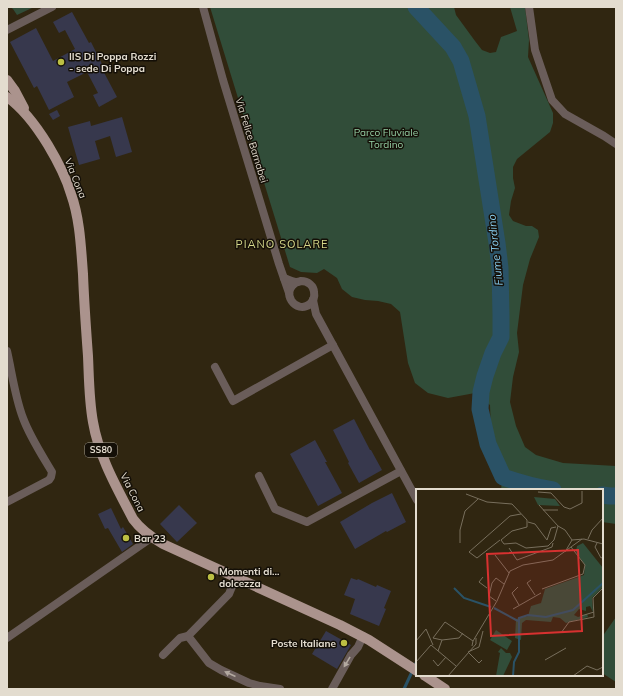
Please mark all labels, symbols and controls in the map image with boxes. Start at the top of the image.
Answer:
place label: IIS Di Poppa Rozzi - sede Di Poppa [69,50,156,75]
marker: IIS Di Poppa Rozzi - sede Di Poppa [56,57,66,67]
street label: Via Felice Barnabei [232,96,271,184]
park label: Parco Fluviale Tordino [354,126,418,151]
street label: Via Cona [62,156,89,200]
water label: Fiume Tordino [484,214,506,286]
district label: PIANO SOLARE [236,237,328,251]
road number: SS80 [85,443,117,457]
street label: Via Cona [117,471,148,514]
inset map [416,489,603,676]
place label: Bar 23 [134,532,166,545]
marker: Bar 23 [121,533,131,543]
place label: Momenti di... dolcezza [219,565,280,590]
marker: Momenti di... dolcezza [206,572,216,582]
place label: Poste Italiane [271,637,337,650]
marker: Poste Italiane [339,638,349,648]
one-way arrow [343,656,350,668]
one-way arrow [224,671,235,677]

